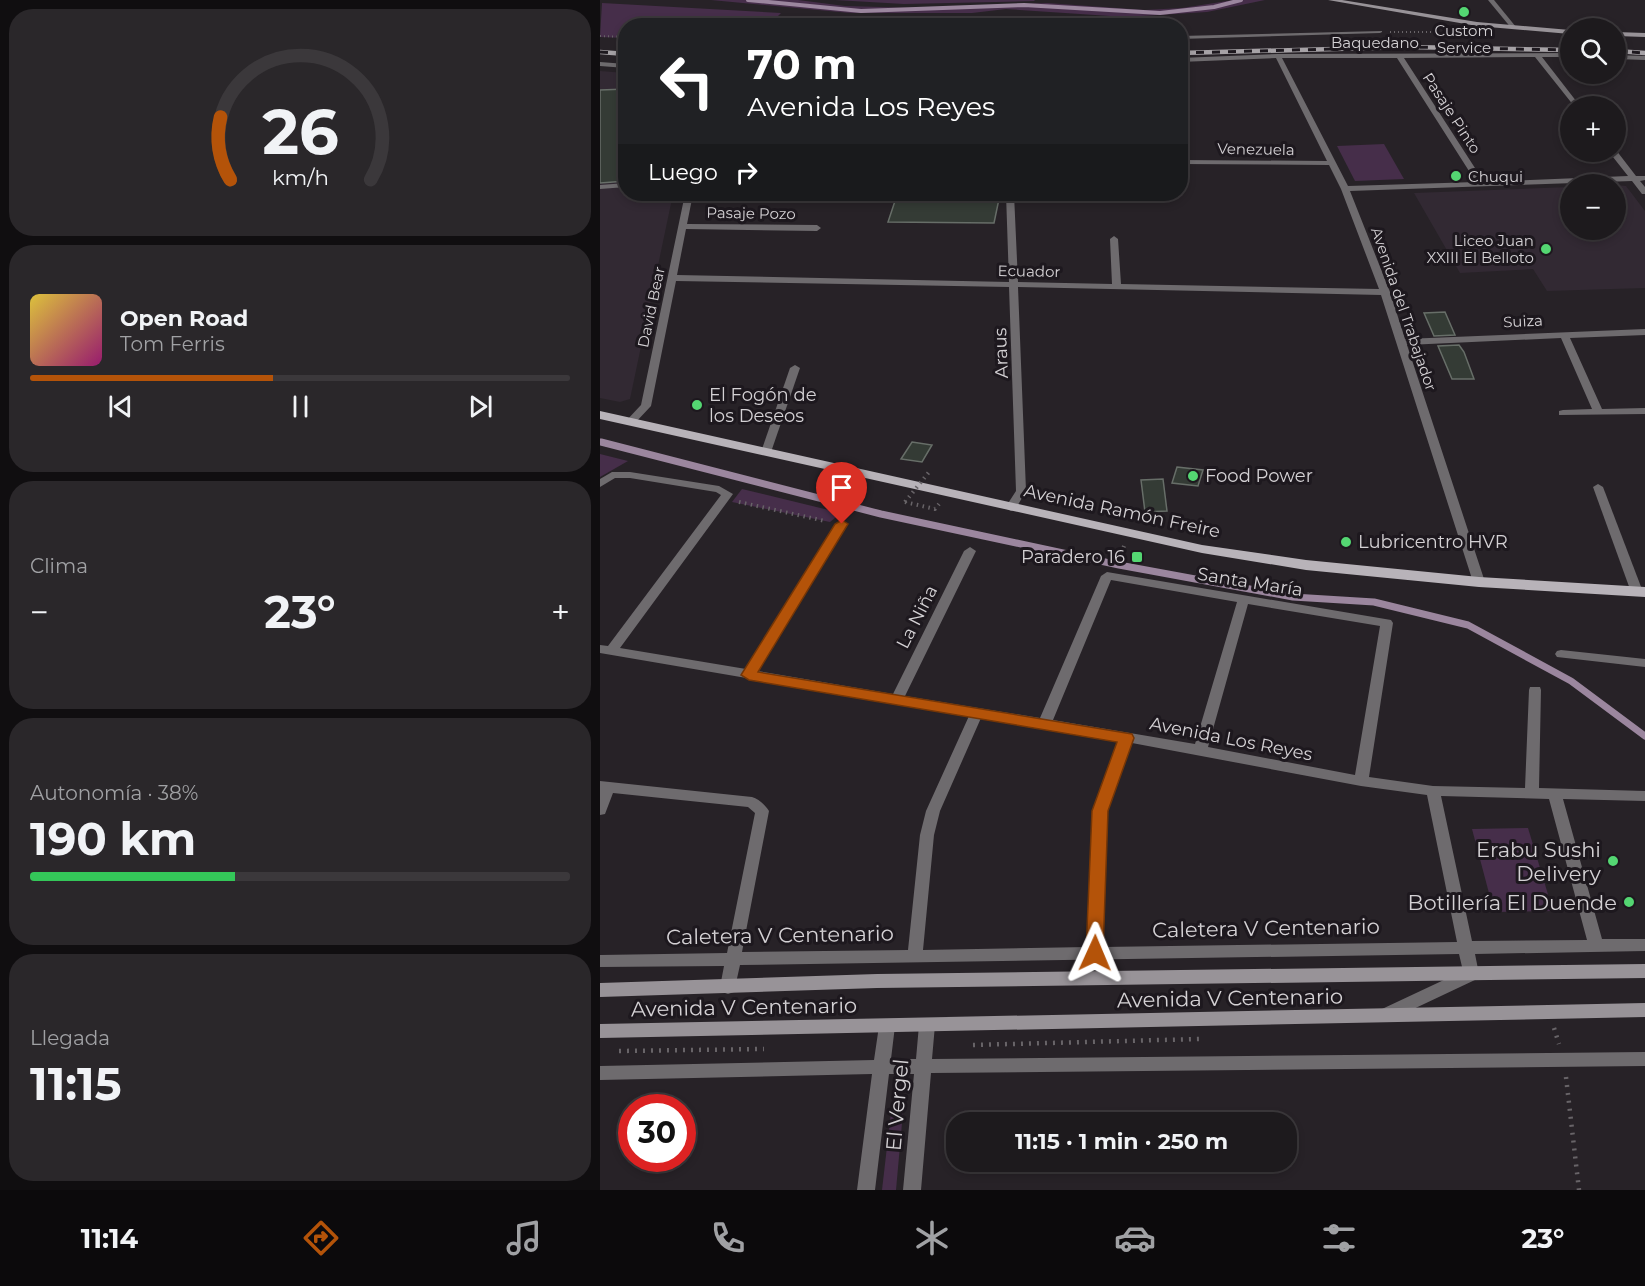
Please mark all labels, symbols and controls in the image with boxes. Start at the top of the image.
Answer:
marker: Custom Service [1457,5,1471,19]
map controls [1560,18,1626,240]
button: search [1560,18,1626,84]
place label: Custom Service [1435,21,1493,57]
street label: Baquedano [1331,33,1419,52]
text: 70 m [747,38,857,90]
icon: left [648,42,726,120]
street label: Pasaje Pinto [1419,69,1485,157]
text: Avenida Los Reyes [747,90,995,123]
text: 26 [262,94,338,170]
button: + [1560,96,1626,162]
street label: Venezuela [1217,139,1295,159]
icon: right [730,156,763,189]
text: Luego [648,159,718,186]
text: km/h [271,164,329,190]
place label: Chuqui [1468,167,1523,186]
marker: Chuqui [1449,169,1463,183]
button: − [1560,174,1626,240]
street label: Pasaje Pozo [706,203,796,223]
street label: Avenida del Trabajador [1367,225,1441,393]
place label: Liceo Juan XXIII El Belloto [1426,231,1534,267]
marker: Liceo Juan XXIII El Belloto [1539,242,1553,256]
street label: Ecuador [997,261,1061,281]
street label: David Bear [633,265,669,349]
text: Open Road [120,305,248,332]
street label: Suiza [1503,310,1543,332]
street label: Araus [989,327,1013,379]
text: Tom Ferris [120,332,225,356]
place label: El Fogón de los Deseos [709,384,817,427]
icon: previous [104,390,137,423]
icon: pause [284,390,317,423]
icon: next [464,390,497,423]
marker: El Fogón de los Deseos [690,398,704,412]
pin [816,462,867,524]
place label: Food Power [1205,465,1313,487]
marker: Food Power [1186,469,1200,483]
icon: arrive [825,471,858,504]
street label: Avenida Ramón Freire [1022,479,1222,543]
place label: Lubricentro HVR [1358,531,1508,553]
marker: Lubricentro HVR [1339,535,1353,549]
place label: Paradero 16 [1021,546,1125,568]
marker: Paradero 16 [1130,550,1144,564]
text: Clima [30,554,88,578]
street label: Santa María [1196,563,1304,601]
street label: La Niña [892,582,942,652]
text: 23° [264,584,336,639]
text: − [30,592,49,632]
text: + [551,592,570,632]
street label: Avenida Los Reyes [1148,712,1315,766]
text: Autonomía · 38% [30,781,198,805]
text: 190 km [30,811,196,866]
place label: Erabu Sushi Delivery [1476,837,1602,886]
marker: Erabu Sushi Delivery [1606,854,1620,868]
place label: Botillería El Duende [1408,890,1617,915]
marker: Botillería El Duende [1622,895,1636,909]
street label: Caletera V Centenario [1152,914,1380,942]
street label: Caletera V Centenario [666,921,894,949]
position arrow [1063,921,1127,985]
street label: Avenida V Centenario [1117,984,1343,1012]
street label: Avenida V Centenario [631,993,857,1021]
text: Llegada [30,1026,110,1050]
text: 11:15 [30,1056,122,1111]
street label: El Vergel [881,1058,913,1152]
speed limit sign: 30 [618,1094,696,1172]
text: 11:15 · 1 min · 250 m [1015,1128,1228,1155]
icon: directions [300,1217,342,1259]
icon: music [503,1217,545,1259]
icon: phone [707,1217,749,1259]
icon: climate [911,1217,953,1259]
icon: car [1114,1217,1156,1259]
icon: filters [1318,1217,1360,1259]
text: 11:14 [81,1222,138,1255]
text: 23° [1521,1222,1564,1255]

